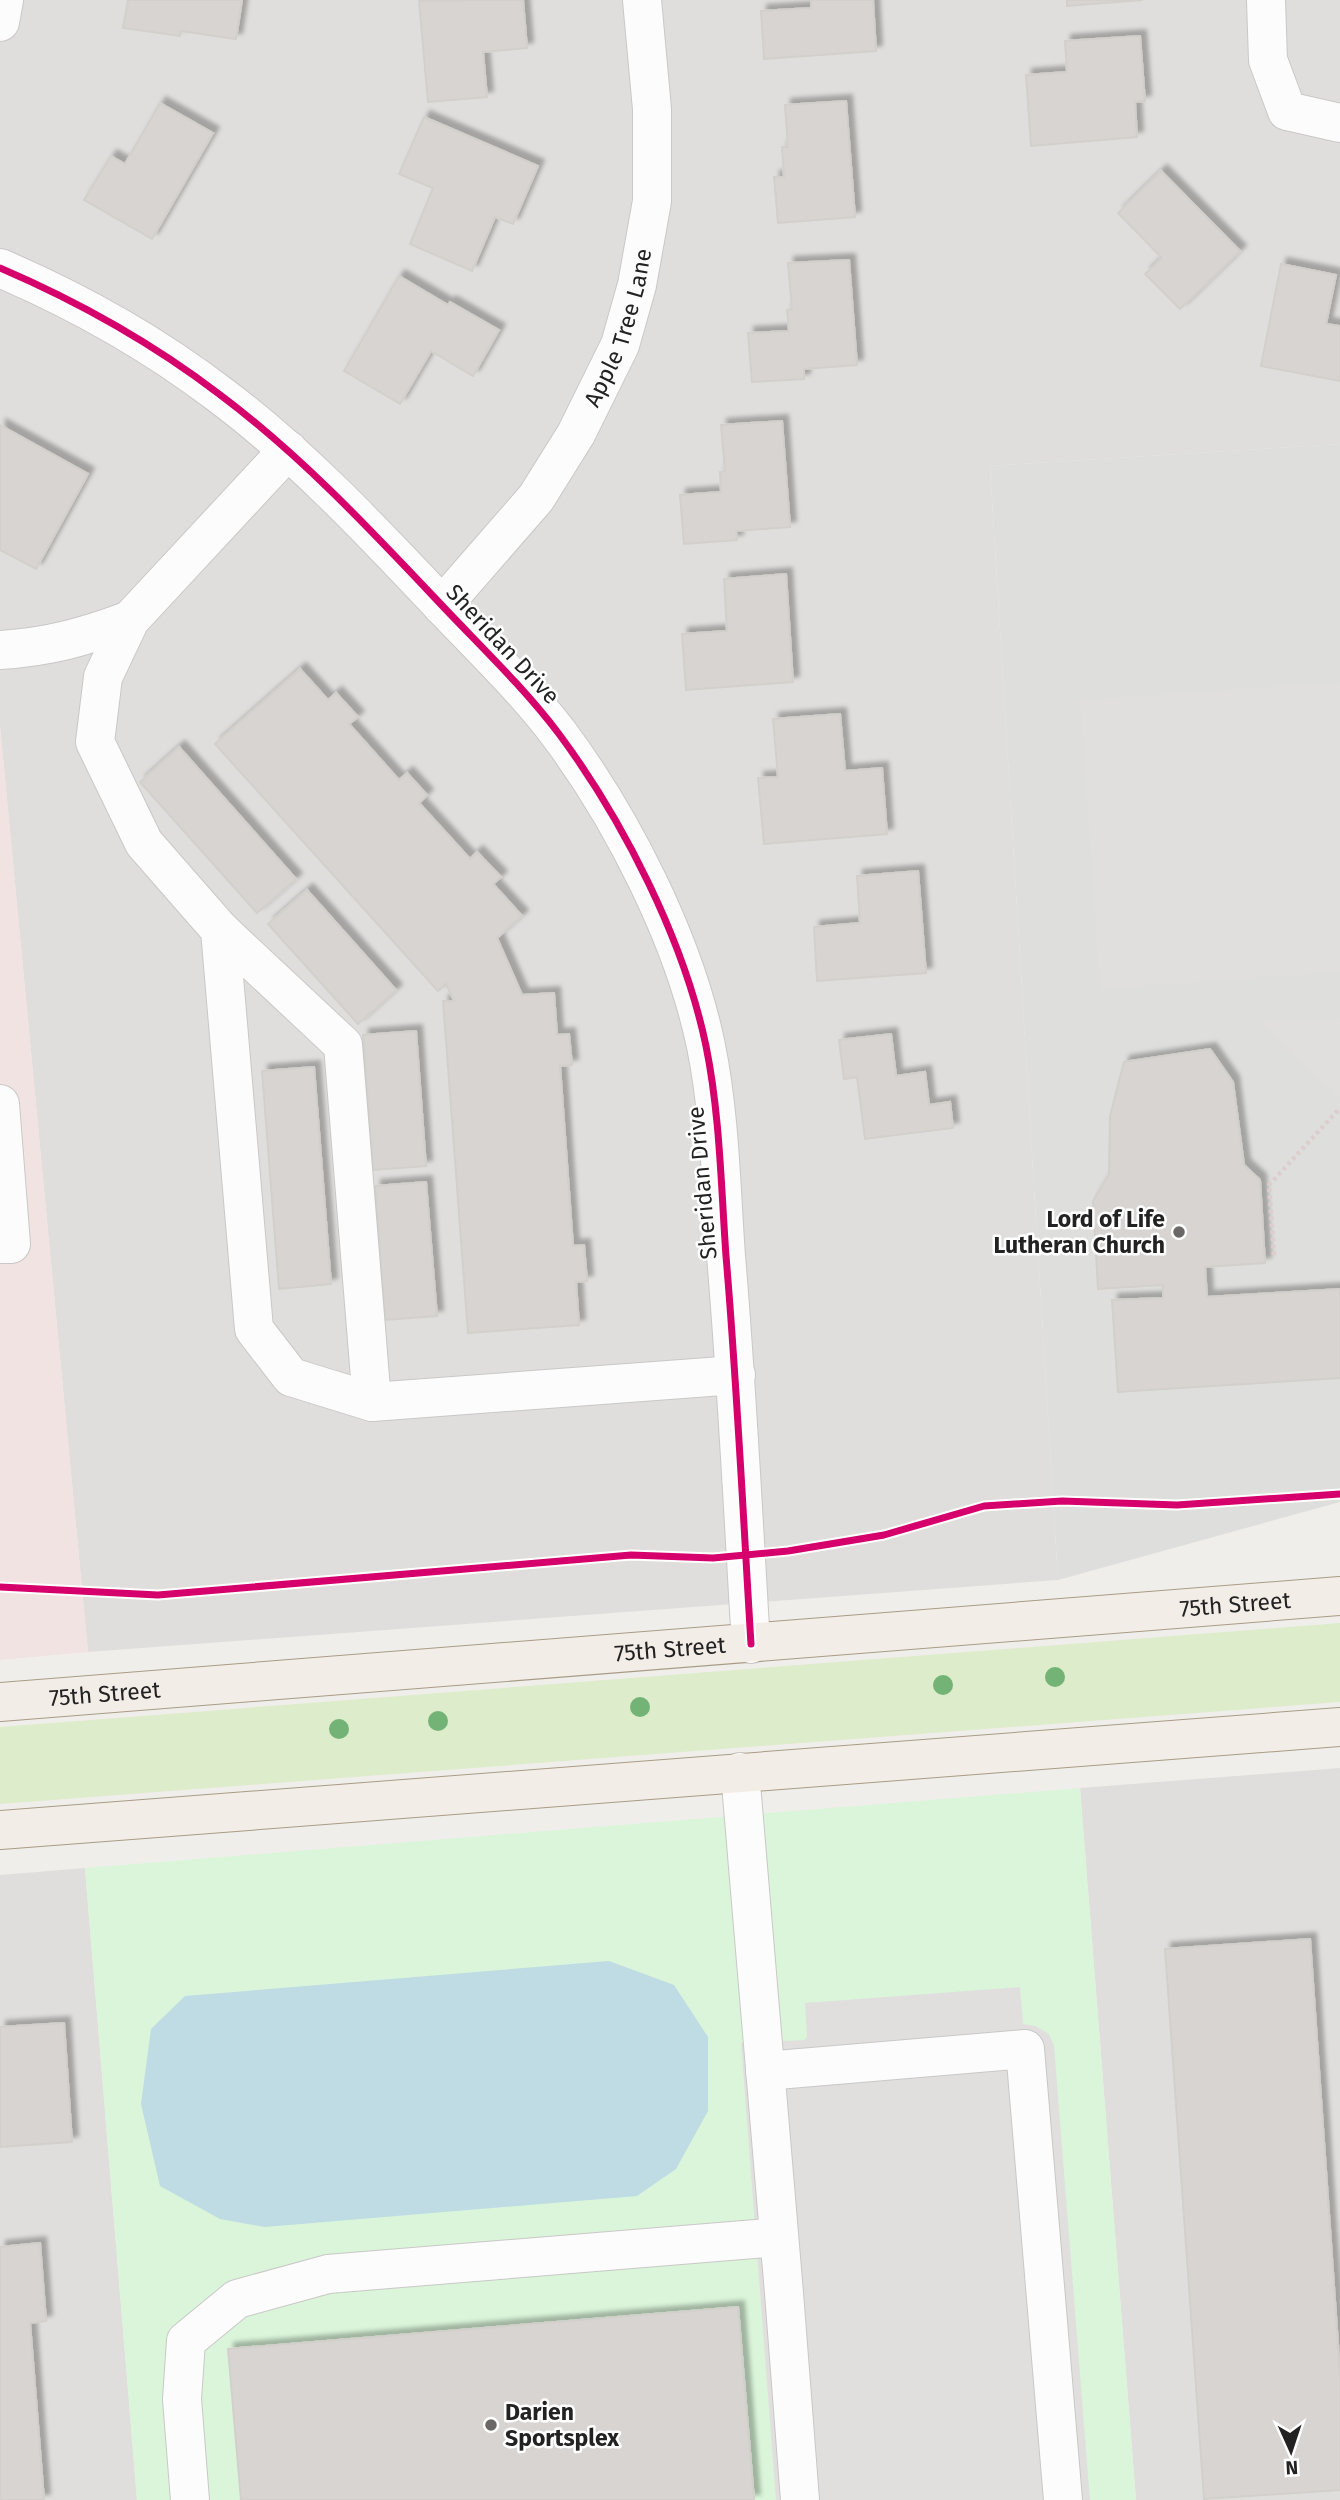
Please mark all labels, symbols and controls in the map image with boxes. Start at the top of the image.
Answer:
street label: Apple Tree Lane [578,246,657,411]
street label: Sheridan Drive [440,578,566,710]
street label: Sheridan Drive [681,1105,723,1261]
place label: Lord of Life Lutheran Church [994,1205,1165,1259]
marker: Lord of Life Lutheran Church [1171,1224,1187,1240]
street label: 75th Street [1178,1586,1293,1623]
street label: 75th Street [613,1631,727,1667]
street label: 75th Street [48,1675,162,1712]
place label: Darien Sportsplex [505,2398,619,2452]
north arrow [1256,2416,1326,2486]
marker: Darien Sportsplex [483,2417,499,2433]
text: N [1285,2456,1299,2479]

